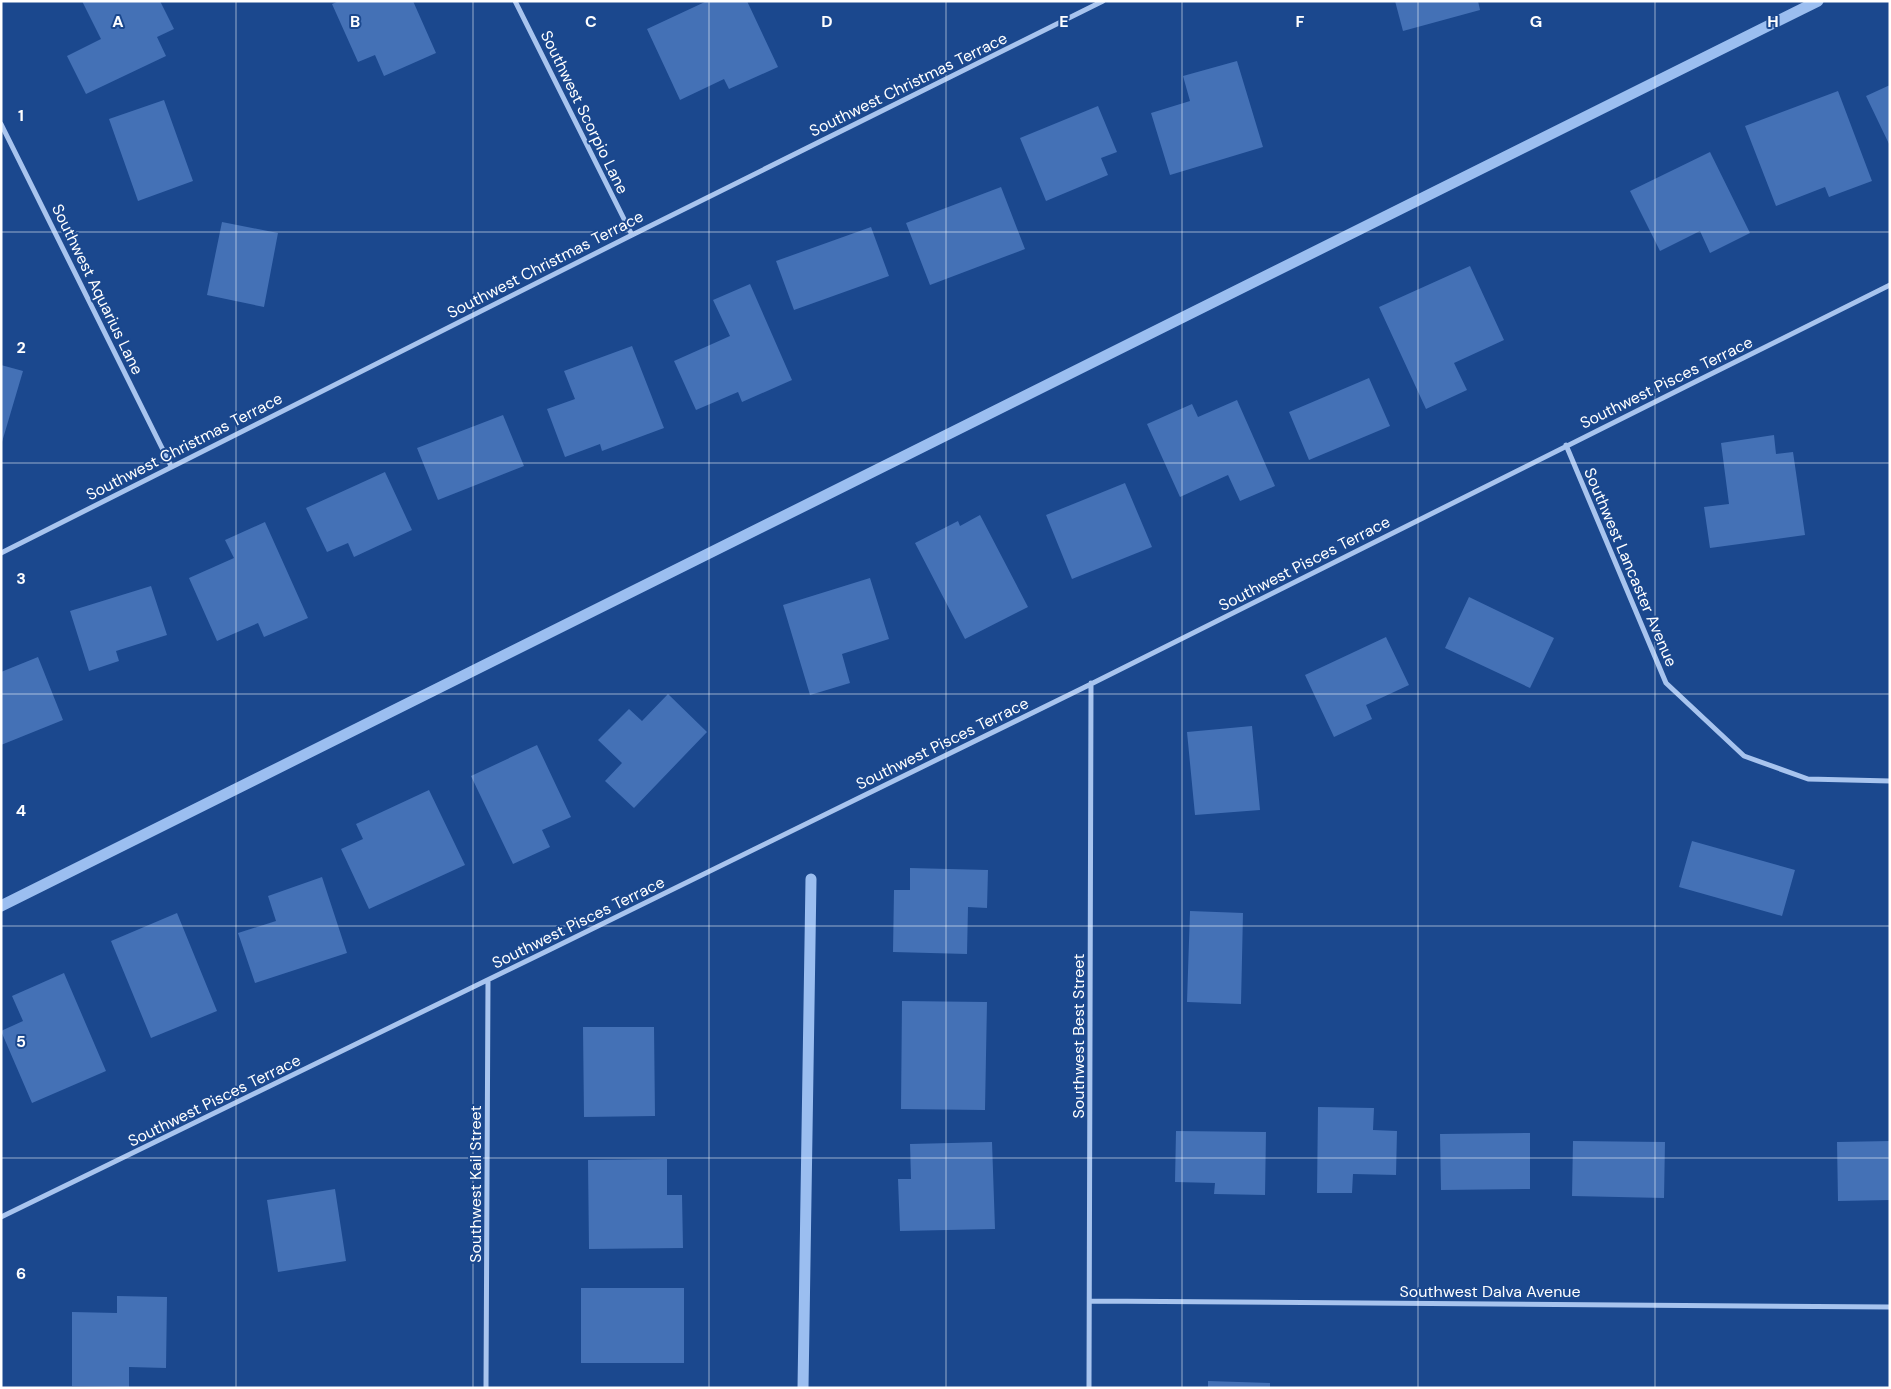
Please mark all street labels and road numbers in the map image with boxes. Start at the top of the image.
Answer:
street label: Southwest Scorpio Lane [536,27,633,197]
street label: Southwest Christmas Terrace [806,27,1011,142]
street label: Southwest Aquarius Lane [47,200,148,378]
street label: Southwest Christmas Terrace [443,206,647,323]
street label: Southwest Pisces Terrace [1576,331,1756,433]
street label: Southwest Christmas Terrace [82,388,286,505]
street label: Southwest Lancaster Avenue [1579,465,1682,670]
street label: Southwest Pisces Terrace [1215,511,1394,616]
street label: Southwest Pisces Terrace [852,692,1032,794]
street label: Southwest Pisces Terrace [488,871,668,973]
street label: Southwest Best Street [1068,954,1089,1118]
street label: Southwest Pisces Terrace [124,1049,304,1151]
street label: Southwest Kail Street [465,1105,486,1263]
street label: Southwest Dalva Avenue [1399,1281,1581,1302]

